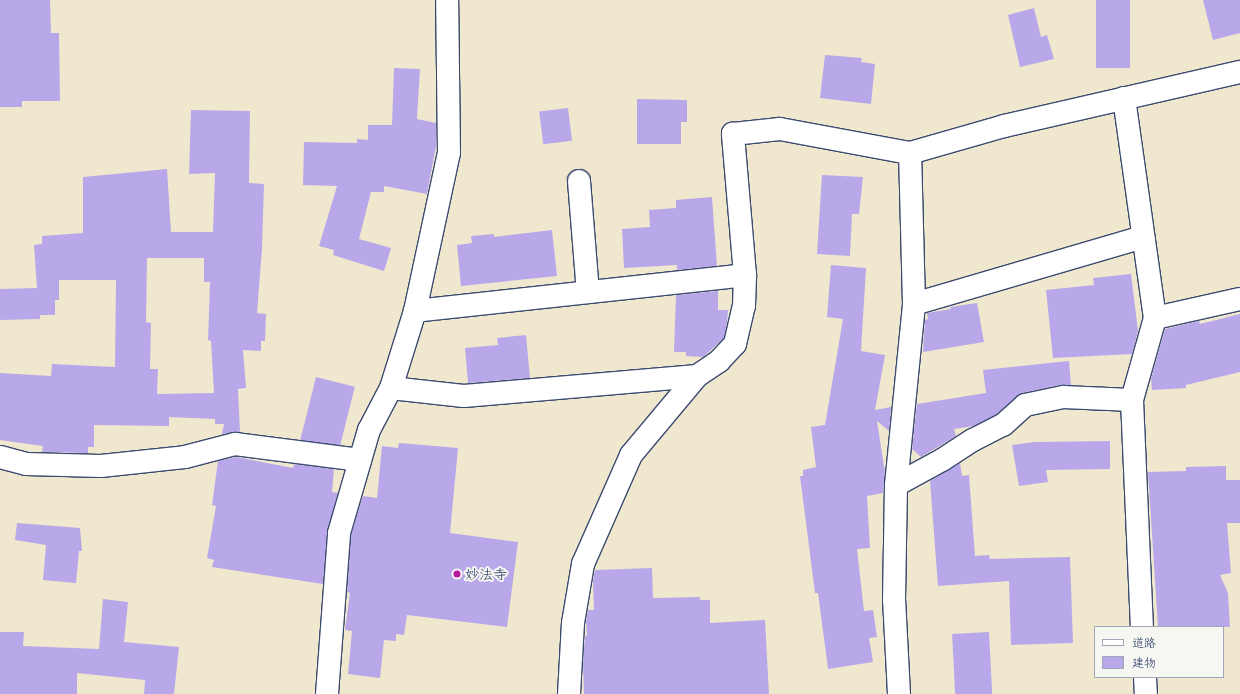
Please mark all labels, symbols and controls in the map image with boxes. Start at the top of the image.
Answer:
place label: 妙法寺 [465,566,507,582]
marker: 妙法寺 [452,569,462,579]
legend [1094,626,1224,678]
text: 道路 [1132,634,1156,651]
text: 建物 [1132,654,1156,671]

